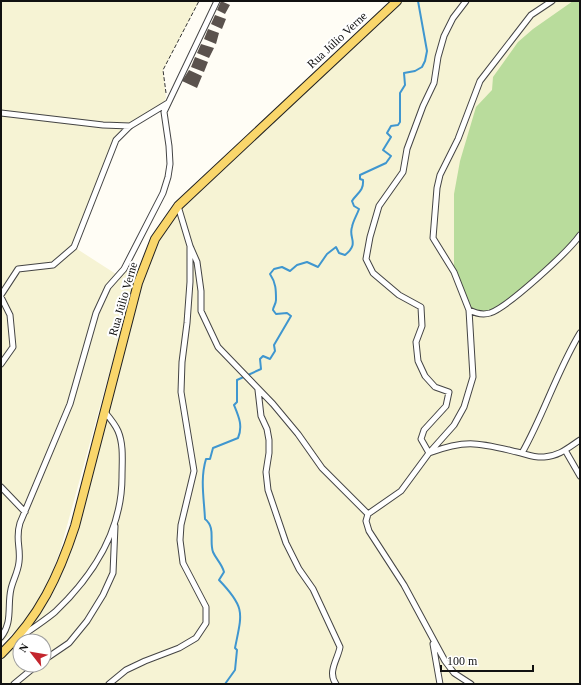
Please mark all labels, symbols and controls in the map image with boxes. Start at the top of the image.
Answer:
street label: Rua Júlio Verne [304,9,370,71]
street label: Rua Júlio Verne [106,260,140,338]
north arrow [12,633,52,673]
text: N [16,641,31,654]
scale bar [441,647,533,673]
text: 100 m [447,654,478,668]

